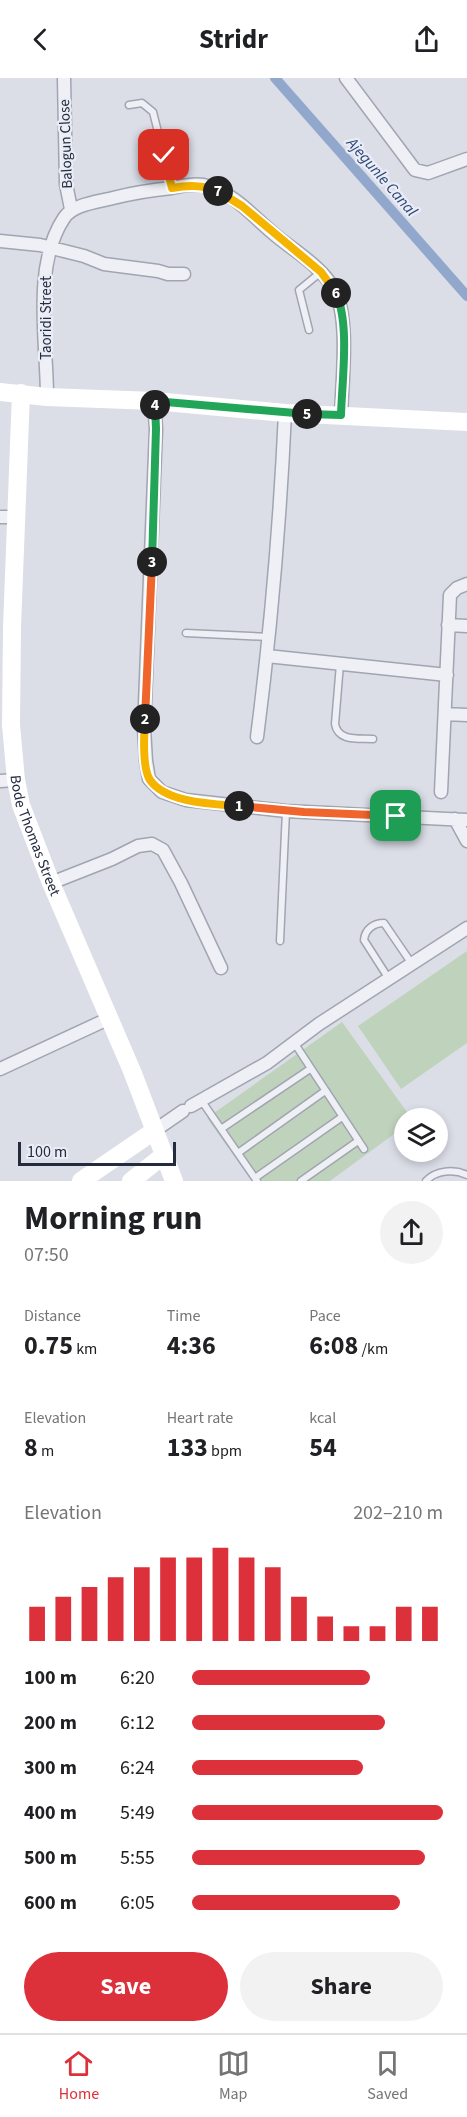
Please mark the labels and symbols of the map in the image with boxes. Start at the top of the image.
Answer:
street label: Balogun Close [54,99,78,189]
pin [138,129,189,180]
water label: Ajegunle Canal [341,132,422,221]
pin: 7 [203,176,233,206]
street label: Taoridi Street [36,276,57,360]
pin: 6 [321,278,351,308]
pin: 4 [140,390,170,420]
pin: 5 [292,399,322,429]
pin: 3 [137,547,167,577]
pin: 2 [130,704,160,734]
street label: Bode Thomas Street [5,774,66,899]
pin [370,790,421,841]
pin: 1 [224,791,254,821]
scale bar [18,1139,176,1166]

